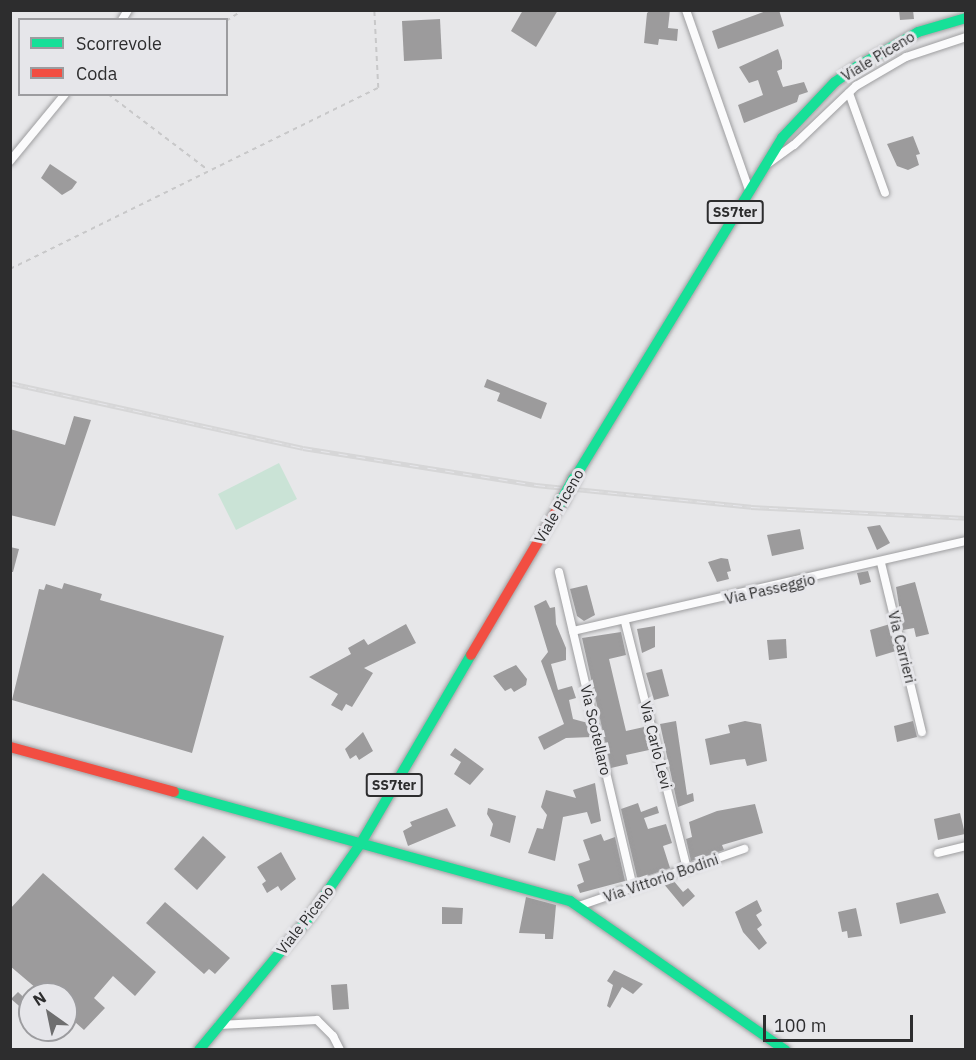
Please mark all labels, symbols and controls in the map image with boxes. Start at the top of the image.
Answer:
legend [18,18,228,96]
street label: Viale Piceno [838,27,918,85]
text: Scorrevole [76,32,162,55]
text: Coda [76,62,117,85]
road number: SS7ter [706,201,764,223]
street label: Viale Piceno [531,466,587,546]
street label: Via Passeggio [723,570,817,608]
street label: Via Carrieri [884,609,920,685]
street label: Via Scotellaro [577,683,615,777]
street label: Via Carlo Levi [636,699,676,791]
road number: SS7ter [366,774,422,796]
street label: Via Vittorio Bodini [601,850,721,906]
street label: Viale Piceno [273,882,337,958]
north arrow [18,982,78,1042]
text: N [29,987,50,1010]
scale bar [766,1003,916,1041]
text: 100 m [774,1014,826,1037]

